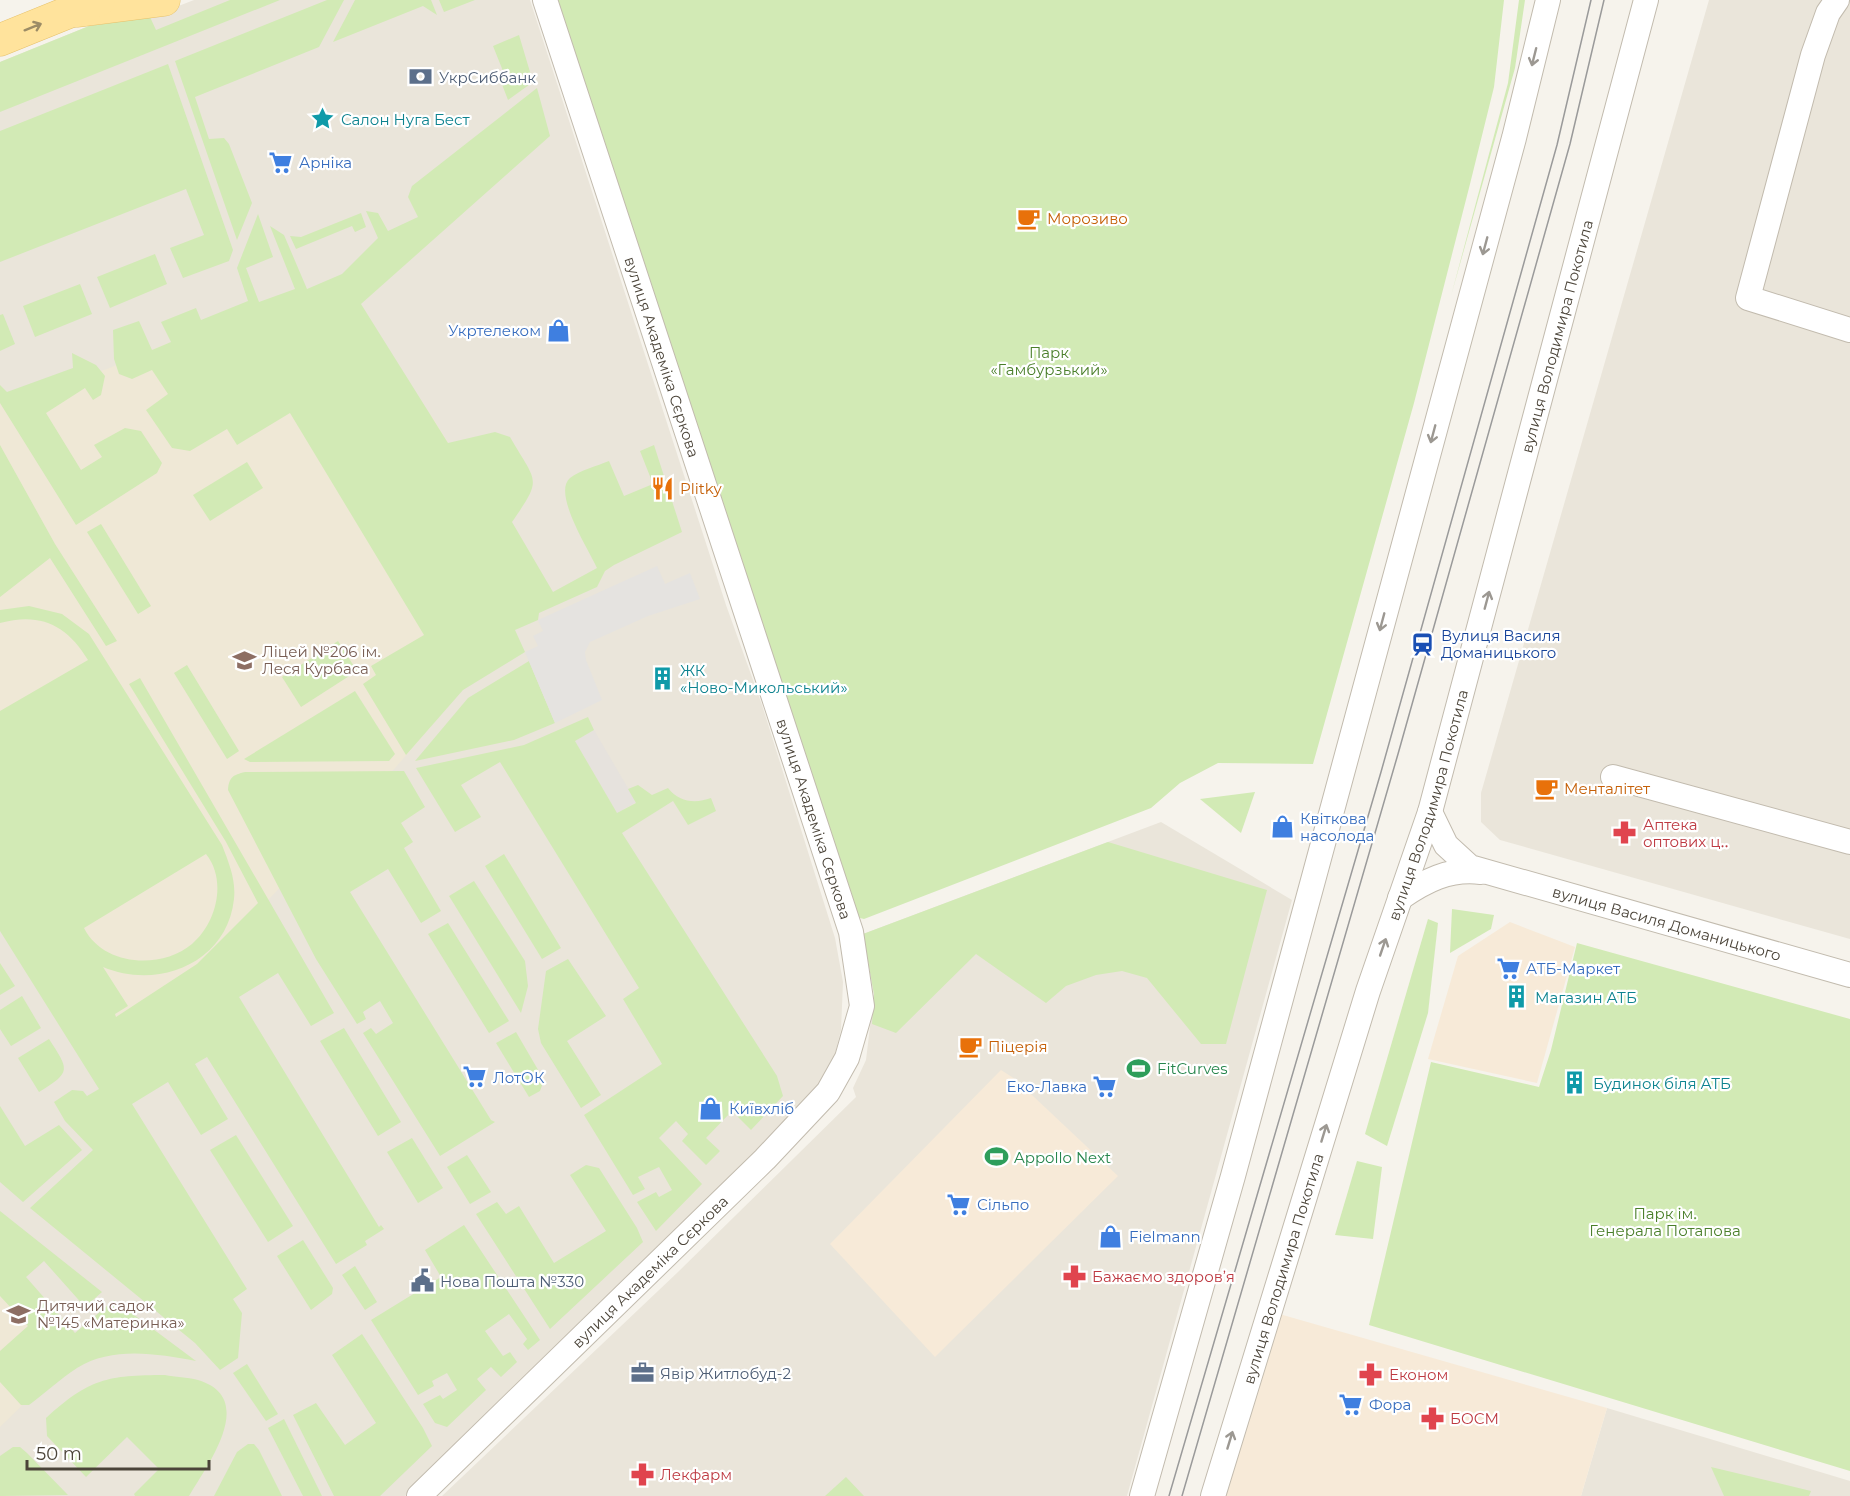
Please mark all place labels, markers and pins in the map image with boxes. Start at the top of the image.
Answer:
bank icon: УкрСиббанк [408,64,434,90]
place label: УкрСиббанк [439,68,536,87]
place icon: Салон Нуга Бест [310,106,336,132]
place label: Салон Нуга Бест [341,110,470,129]
supermarket icon: Арніка [268,149,294,175]
place label: Арніка [299,153,352,172]
cafe icon: Морозиво [1016,205,1042,231]
place label: Морозиво [1047,209,1128,228]
shop icon: Укртелеком [546,317,572,343]
place label: Укртелеком [448,321,541,340]
restaurant icon: Plitky [649,475,675,501]
place label: Plitky [680,479,722,498]
place label: Вулиця Василя Доманицького [1441,626,1561,662]
station icon: Вулиця Василя Доманицького [1410,631,1436,657]
place label: Ліцей №206 ім. Леся Курбаса [262,642,381,678]
school or university icon: Ліцей №206 ім. Леся Курбаса [231,647,257,673]
place label: ЖК «Ново-Микольський» [680,661,848,697]
building icon: ЖК «Ново-Микольський» [649,666,675,692]
cafe icon: Менталітет [1533,775,1559,801]
place label: Менталітет [1564,779,1651,798]
place label: Квіткова насолода [1300,809,1374,845]
shop icon: Квіткова насолода [1269,814,1295,840]
place label: Аптека оптових ц‥ [1643,815,1729,851]
pharmacy icon: Аптека оптових ц‥ [1612,820,1638,846]
supermarket icon: АТБ-Маркет [1495,955,1521,981]
place label: АТБ-Маркет [1526,959,1621,978]
building icon: Магазин АТБ [1504,984,1530,1010]
place label: Магазин АТБ [1535,988,1637,1007]
cafe icon: Піцерія [957,1033,983,1059]
place label: Піцерія [988,1037,1047,1056]
sports icon: FitCurves [1126,1055,1152,1081]
place label: FitCurves [1157,1059,1227,1078]
supermarket icon: ЛотОК [462,1064,488,1090]
place label: ЛотОК [493,1068,545,1087]
building icon: Будинок біля АТБ [1562,1070,1588,1096]
supermarket icon: Еко-Лавка [1092,1073,1118,1099]
place label: Будинок біля АТБ [1593,1074,1731,1093]
place label: Еко-Лавка [1007,1077,1087,1096]
shop icon: Київхліб [698,1095,724,1121]
place label: Київхліб [729,1099,794,1118]
sports icon: Appollo Next [983,1144,1009,1170]
place label: Appollo Next [1014,1148,1111,1167]
supermarket icon: Сільпо [946,1191,972,1217]
place label: Сільпо [977,1195,1029,1214]
shop icon: Fielmann [1098,1223,1124,1249]
place label: Fielmann [1129,1227,1201,1246]
pharmacy icon: Бажаємо здоровʼя [1061,1263,1087,1289]
place label: Бажаємо здоровʼя [1092,1267,1235,1286]
public building icon: Нова Пошта №330 [409,1268,435,1294]
place label: Нова Пошта №330 [440,1272,584,1291]
place label: Дитячий садок №145 «Материнка» [37,1296,185,1332]
school or university icon: Дитячий садок №145 «Материнка» [6,1301,32,1327]
office icon: Явір Житлобуд-2 [629,1360,655,1386]
pharmacy icon: Економ [1358,1361,1384,1387]
place label: Явір Житлобуд-2 [660,1364,791,1383]
place label: Економ [1389,1365,1448,1384]
supermarket icon: Фора [1338,1391,1364,1417]
place label: Фора [1369,1395,1411,1414]
pharmacy icon: БОСМ [1419,1405,1445,1431]
place label: БОСМ [1450,1409,1499,1428]
pharmacy icon: Лекфарм [629,1461,655,1487]
place label: Лекфарм [660,1465,732,1484]

